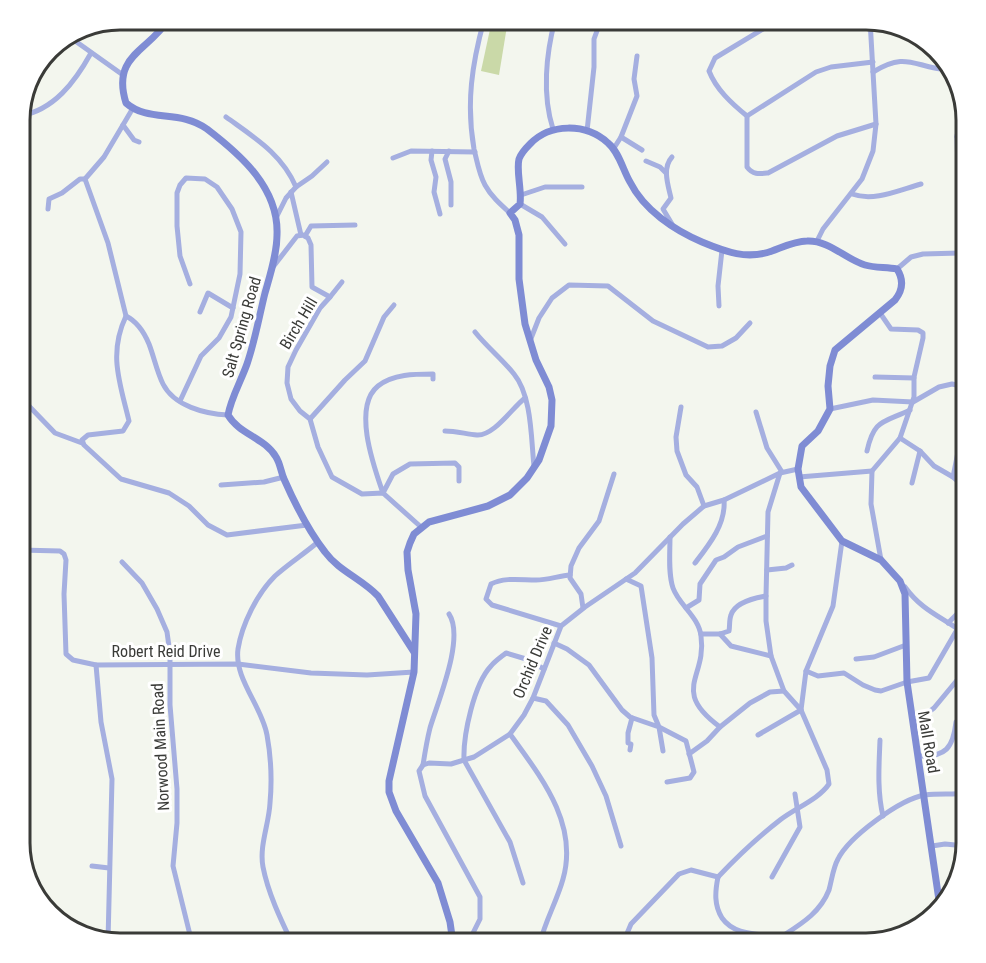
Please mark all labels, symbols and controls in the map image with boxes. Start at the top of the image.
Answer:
street label: Salt Spring Road [218,274,265,380]
street label: Birch Hill [276,294,321,353]
street label: Orchid Drive [509,623,556,701]
street label: Robert Reid Drive [112,642,220,661]
street label: Norwood Main Road [148,683,173,811]
street label: Mall Road [914,709,943,775]

